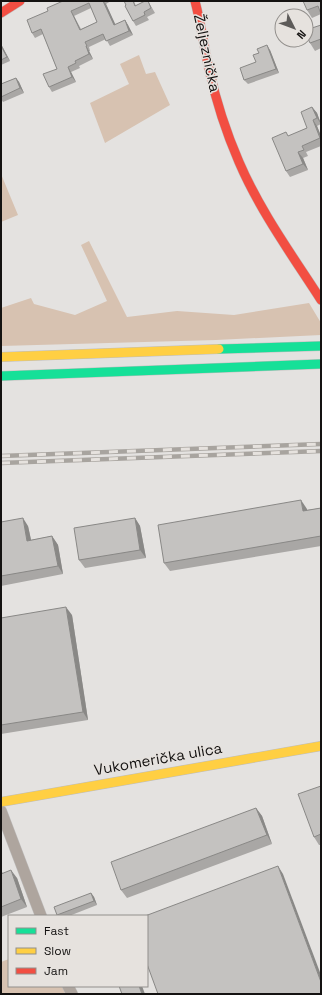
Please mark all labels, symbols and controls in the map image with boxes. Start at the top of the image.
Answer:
north arrow [274,8,314,48]
street label: Željeznička [190,12,225,94]
text: N [294,27,309,42]
street label: Vukomerička ulica [92,738,224,779]
legend [8,915,148,987]
text: Fast [44,923,69,939]
text: Slow [44,943,71,959]
text: Jam [44,963,68,979]

